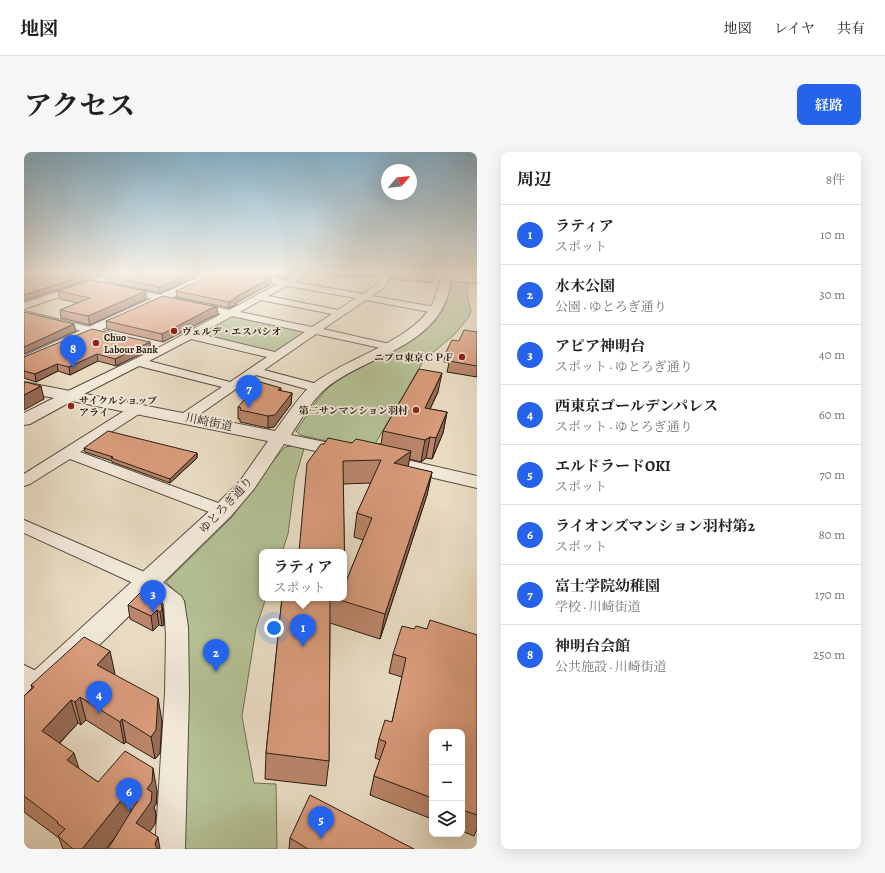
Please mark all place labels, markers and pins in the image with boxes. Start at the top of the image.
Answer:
place label: ヴェルデ・エスパシオ [182,325,282,338]
marker: ヴェルデ・エスパシオ [169,326,179,336]
place label: Chuo Labour Bank [104,331,158,356]
pin: 8 [60,335,86,368]
marker: Chuo Labour Bank [91,338,101,348]
place label: ニプロ東京ＣＰＦ [374,351,454,364]
marker: ニプロ東京ＣＰＦ [457,352,467,362]
pin: 7 [236,375,262,408]
place label: サイクルショップ アライ [79,394,157,419]
marker: サイクルショップ アライ [66,401,76,411]
place label: 第二サンマンション羽村 [299,404,408,417]
marker: 第二サンマンション羽村 [411,405,421,415]
pin: 3 [140,580,166,613]
pin: 1 [290,614,316,647]
pin: 2 [203,639,229,672]
pin: 4 [86,681,112,714]
pin: 6 [116,778,142,811]
pin: 5 [308,806,334,839]

